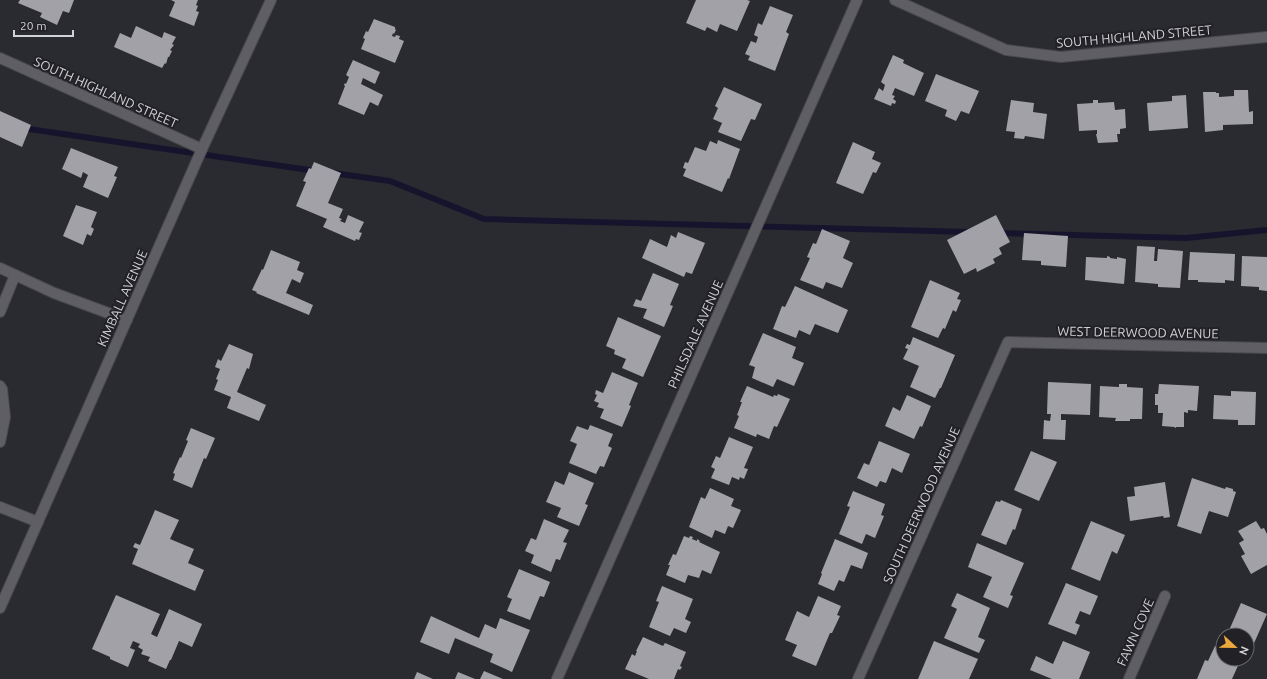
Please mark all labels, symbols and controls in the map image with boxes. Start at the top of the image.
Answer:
scale bar [14,12,73,38]
text: 20 m [20,19,47,32]
street label: SOUTH HIGHLAND STREET [1056,22,1212,50]
street label: SOUTH HIGHLAND STREET [32,54,180,130]
street label: KIMBALL AVENUE [94,248,150,348]
street label: PHILSDALE AVENUE [665,278,725,390]
street label: WEST DEERWOOD AVENUE [1057,324,1219,340]
street label: SOUTH DEERWOOD AVENUE [880,424,962,586]
street label: FAWN COVE [1114,596,1156,668]
north arrow [1215,627,1255,667]
text: N [1237,645,1251,657]

